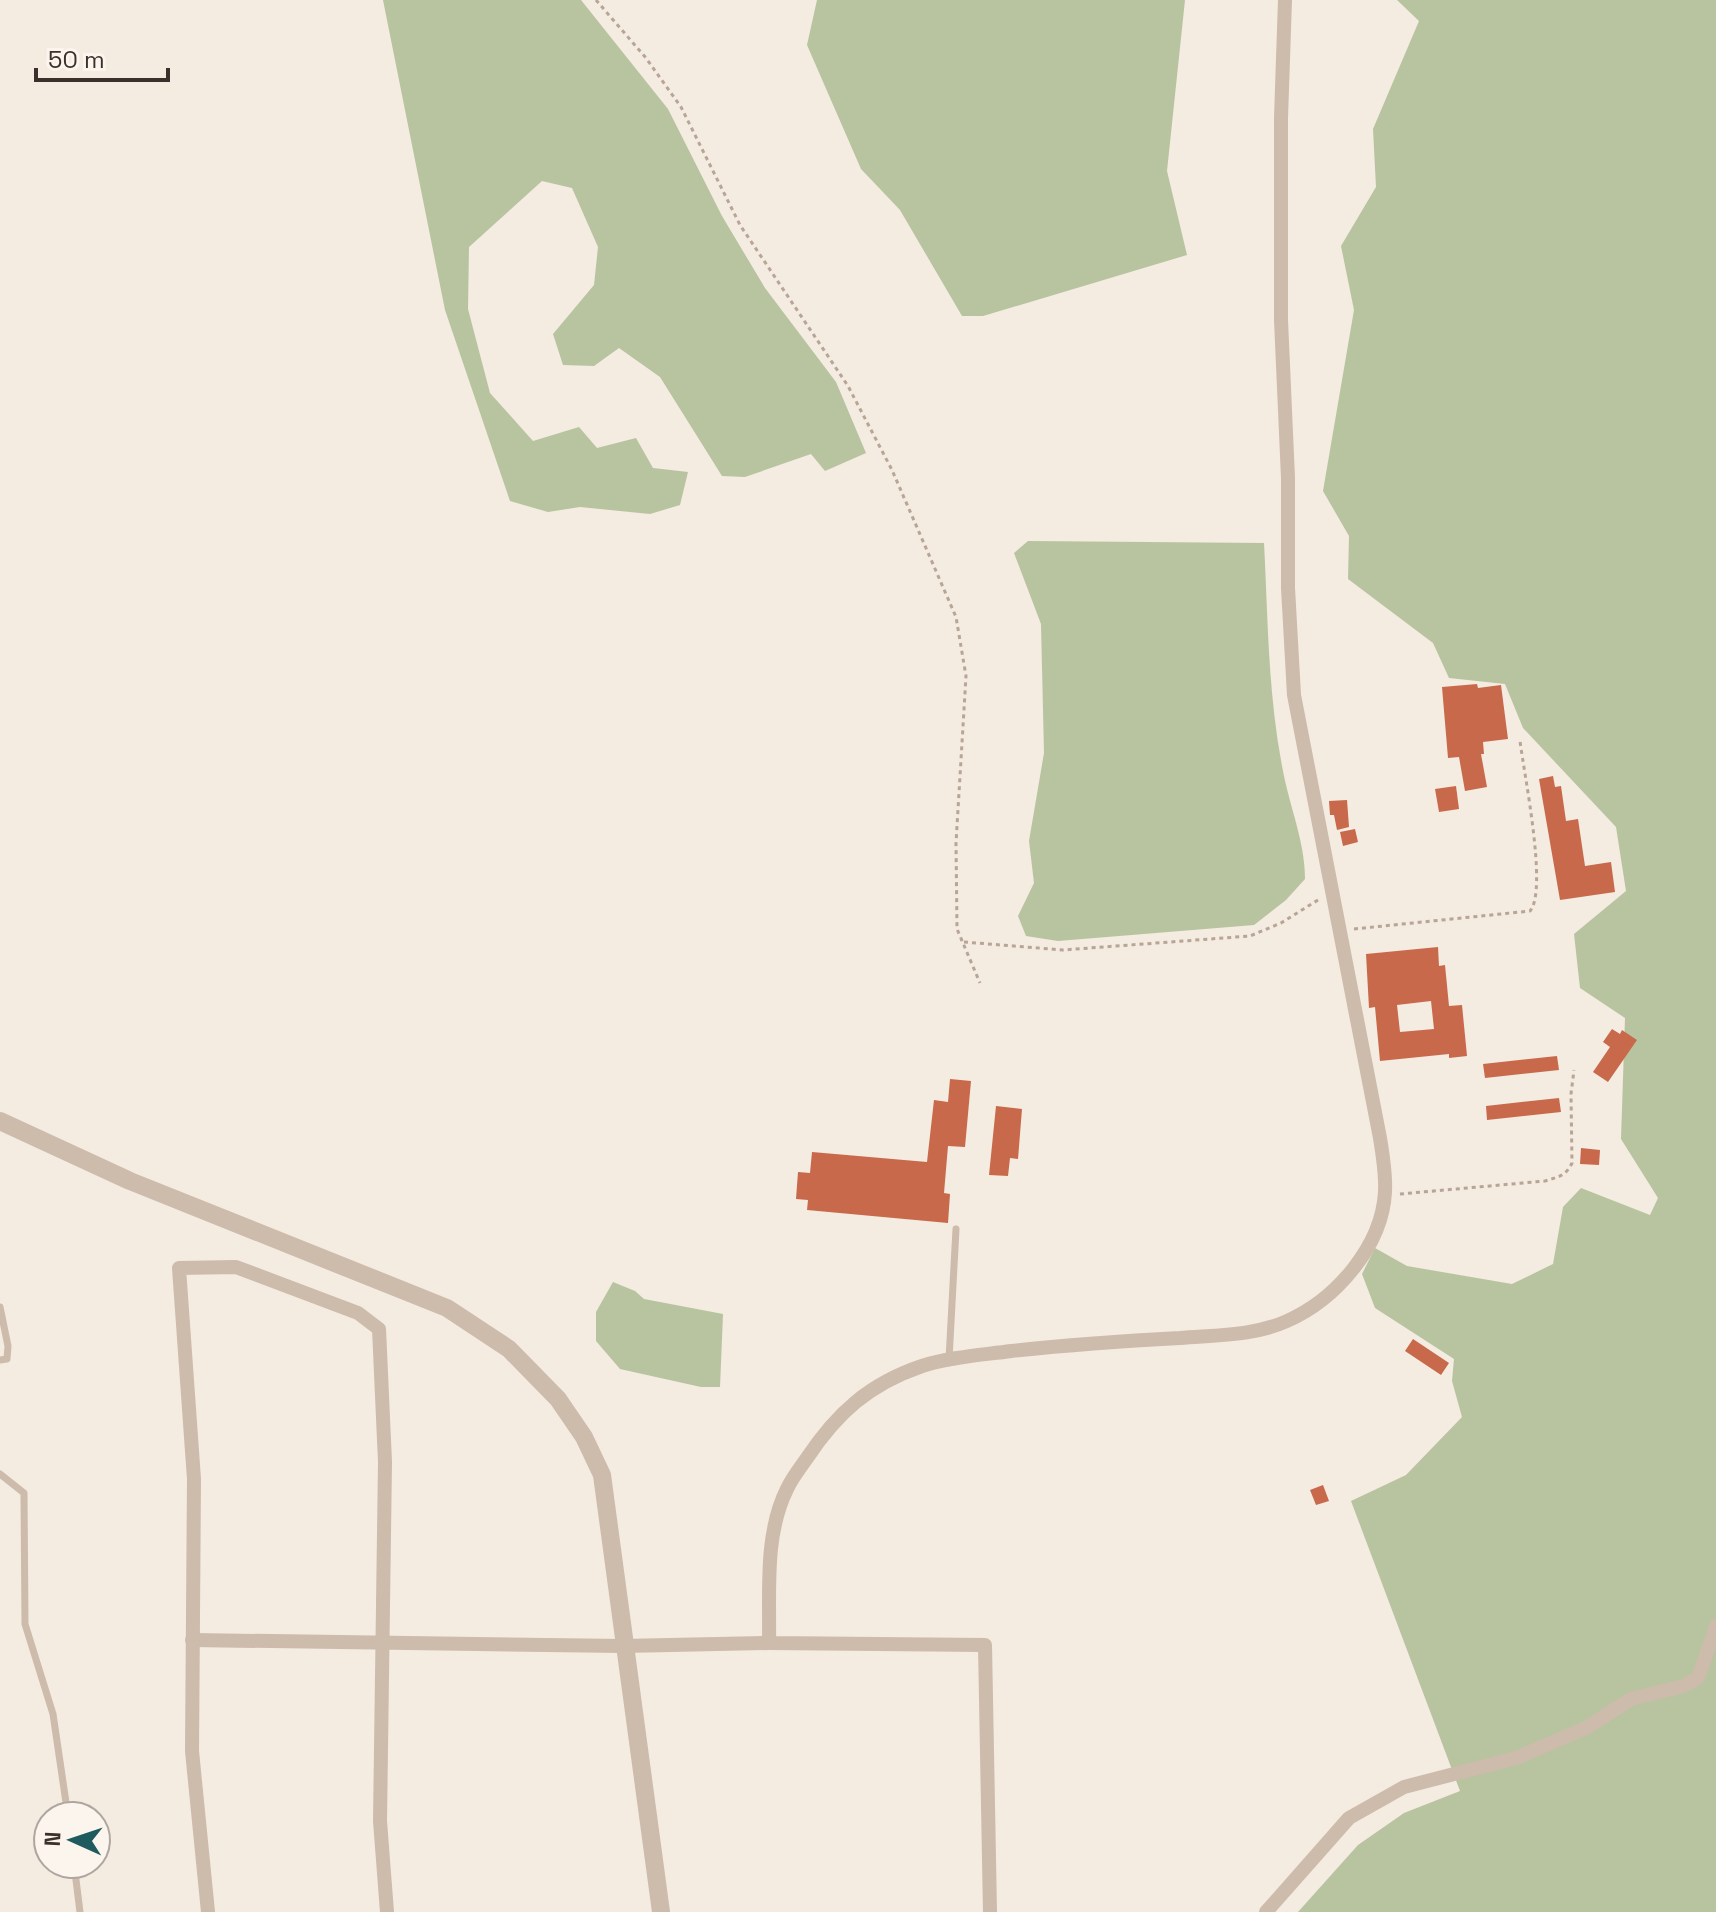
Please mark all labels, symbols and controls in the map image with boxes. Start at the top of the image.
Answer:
scale bar [36,32,168,82]
text: 50 m [48,44,105,75]
north arrow [32,1800,112,1880]
text: N [38,1831,66,1847]

